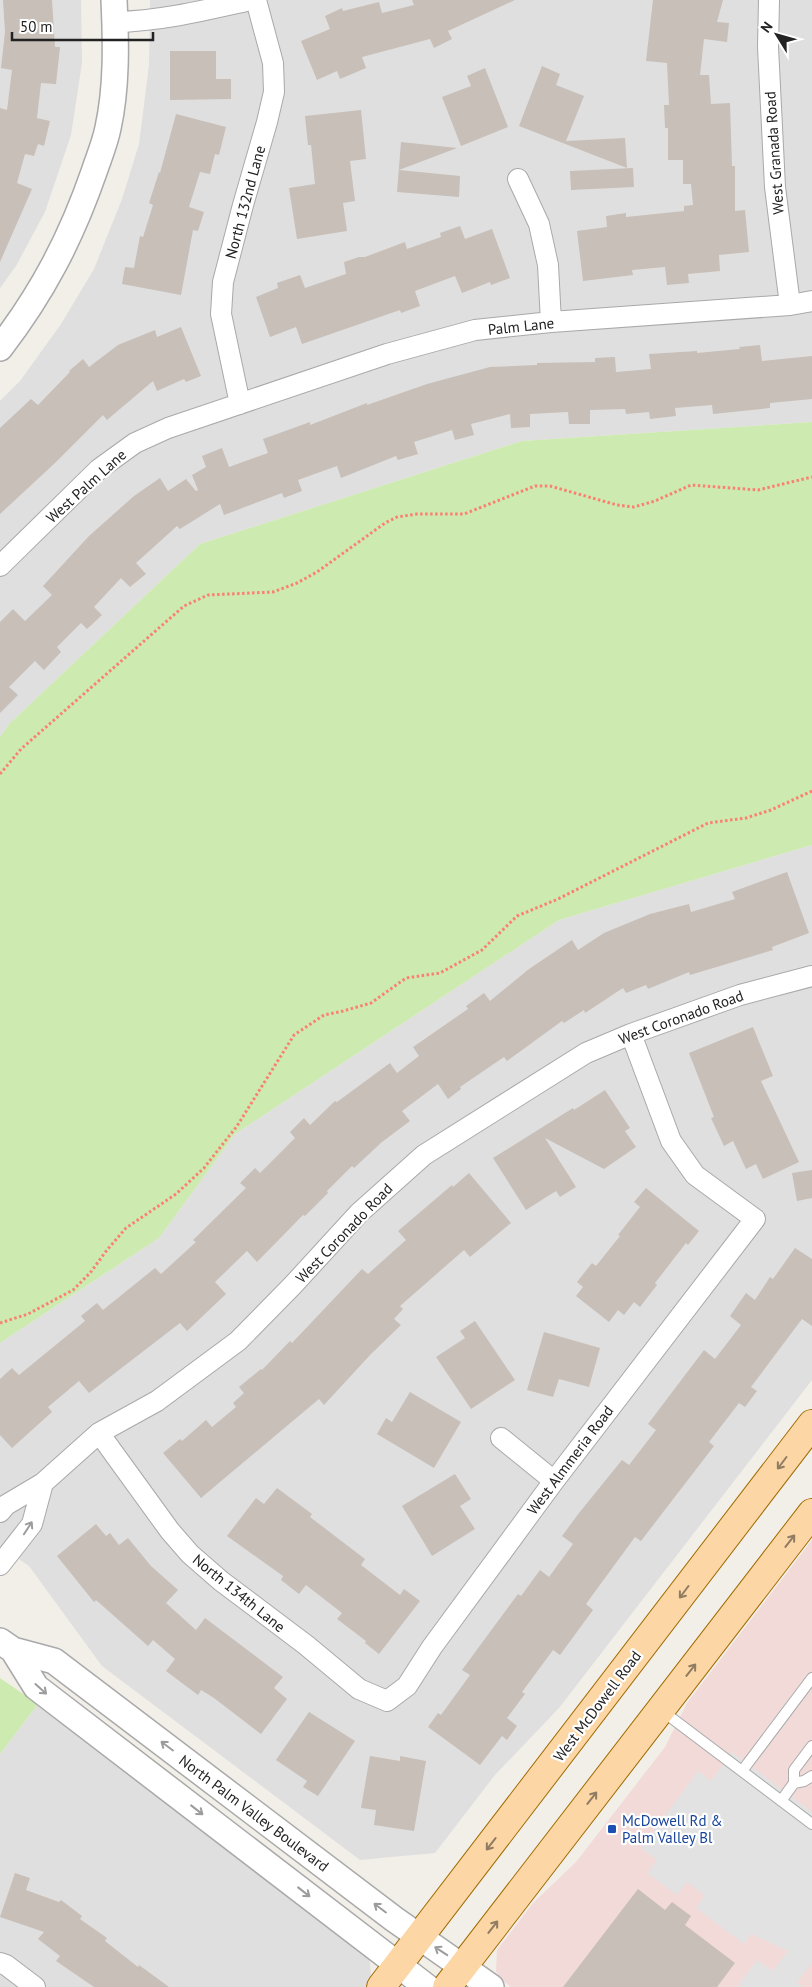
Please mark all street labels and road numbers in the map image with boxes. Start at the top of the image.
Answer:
street label: West Granada Road [760,91,788,215]
street label: North 132nd Lane [221,143,269,261]
street label: Palm Lane [487,313,555,339]
street label: West Palm Lane [42,445,130,527]
street label: West Coronado Road [616,986,746,1048]
street label: West Coronado Road [291,1179,397,1287]
street label: West Almmeria Road [523,1402,617,1518]
street label: North 134th Lane [189,1550,289,1636]
street label: West McDowell Road [549,1647,645,1765]
street label: North Palm Valley Boulevard [175,1750,333,1876]

